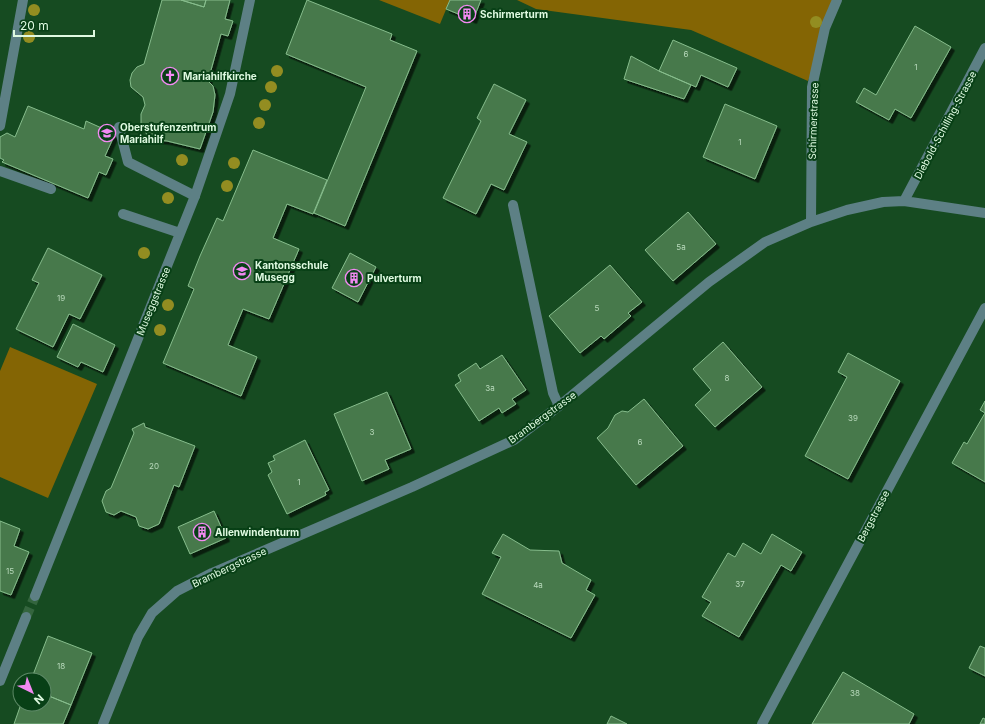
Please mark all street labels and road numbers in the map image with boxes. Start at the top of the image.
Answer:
street label: Diebold-Schilling-Strasse [911,69,979,181]
street label: Schirmerstrasse [806,82,820,160]
street label: Museggstrasse [134,265,172,337]
street label: Brambergstrasse [506,388,578,446]
street label: Bergstrasse [854,488,892,544]
street label: Brambergstrasse [190,544,268,589]

